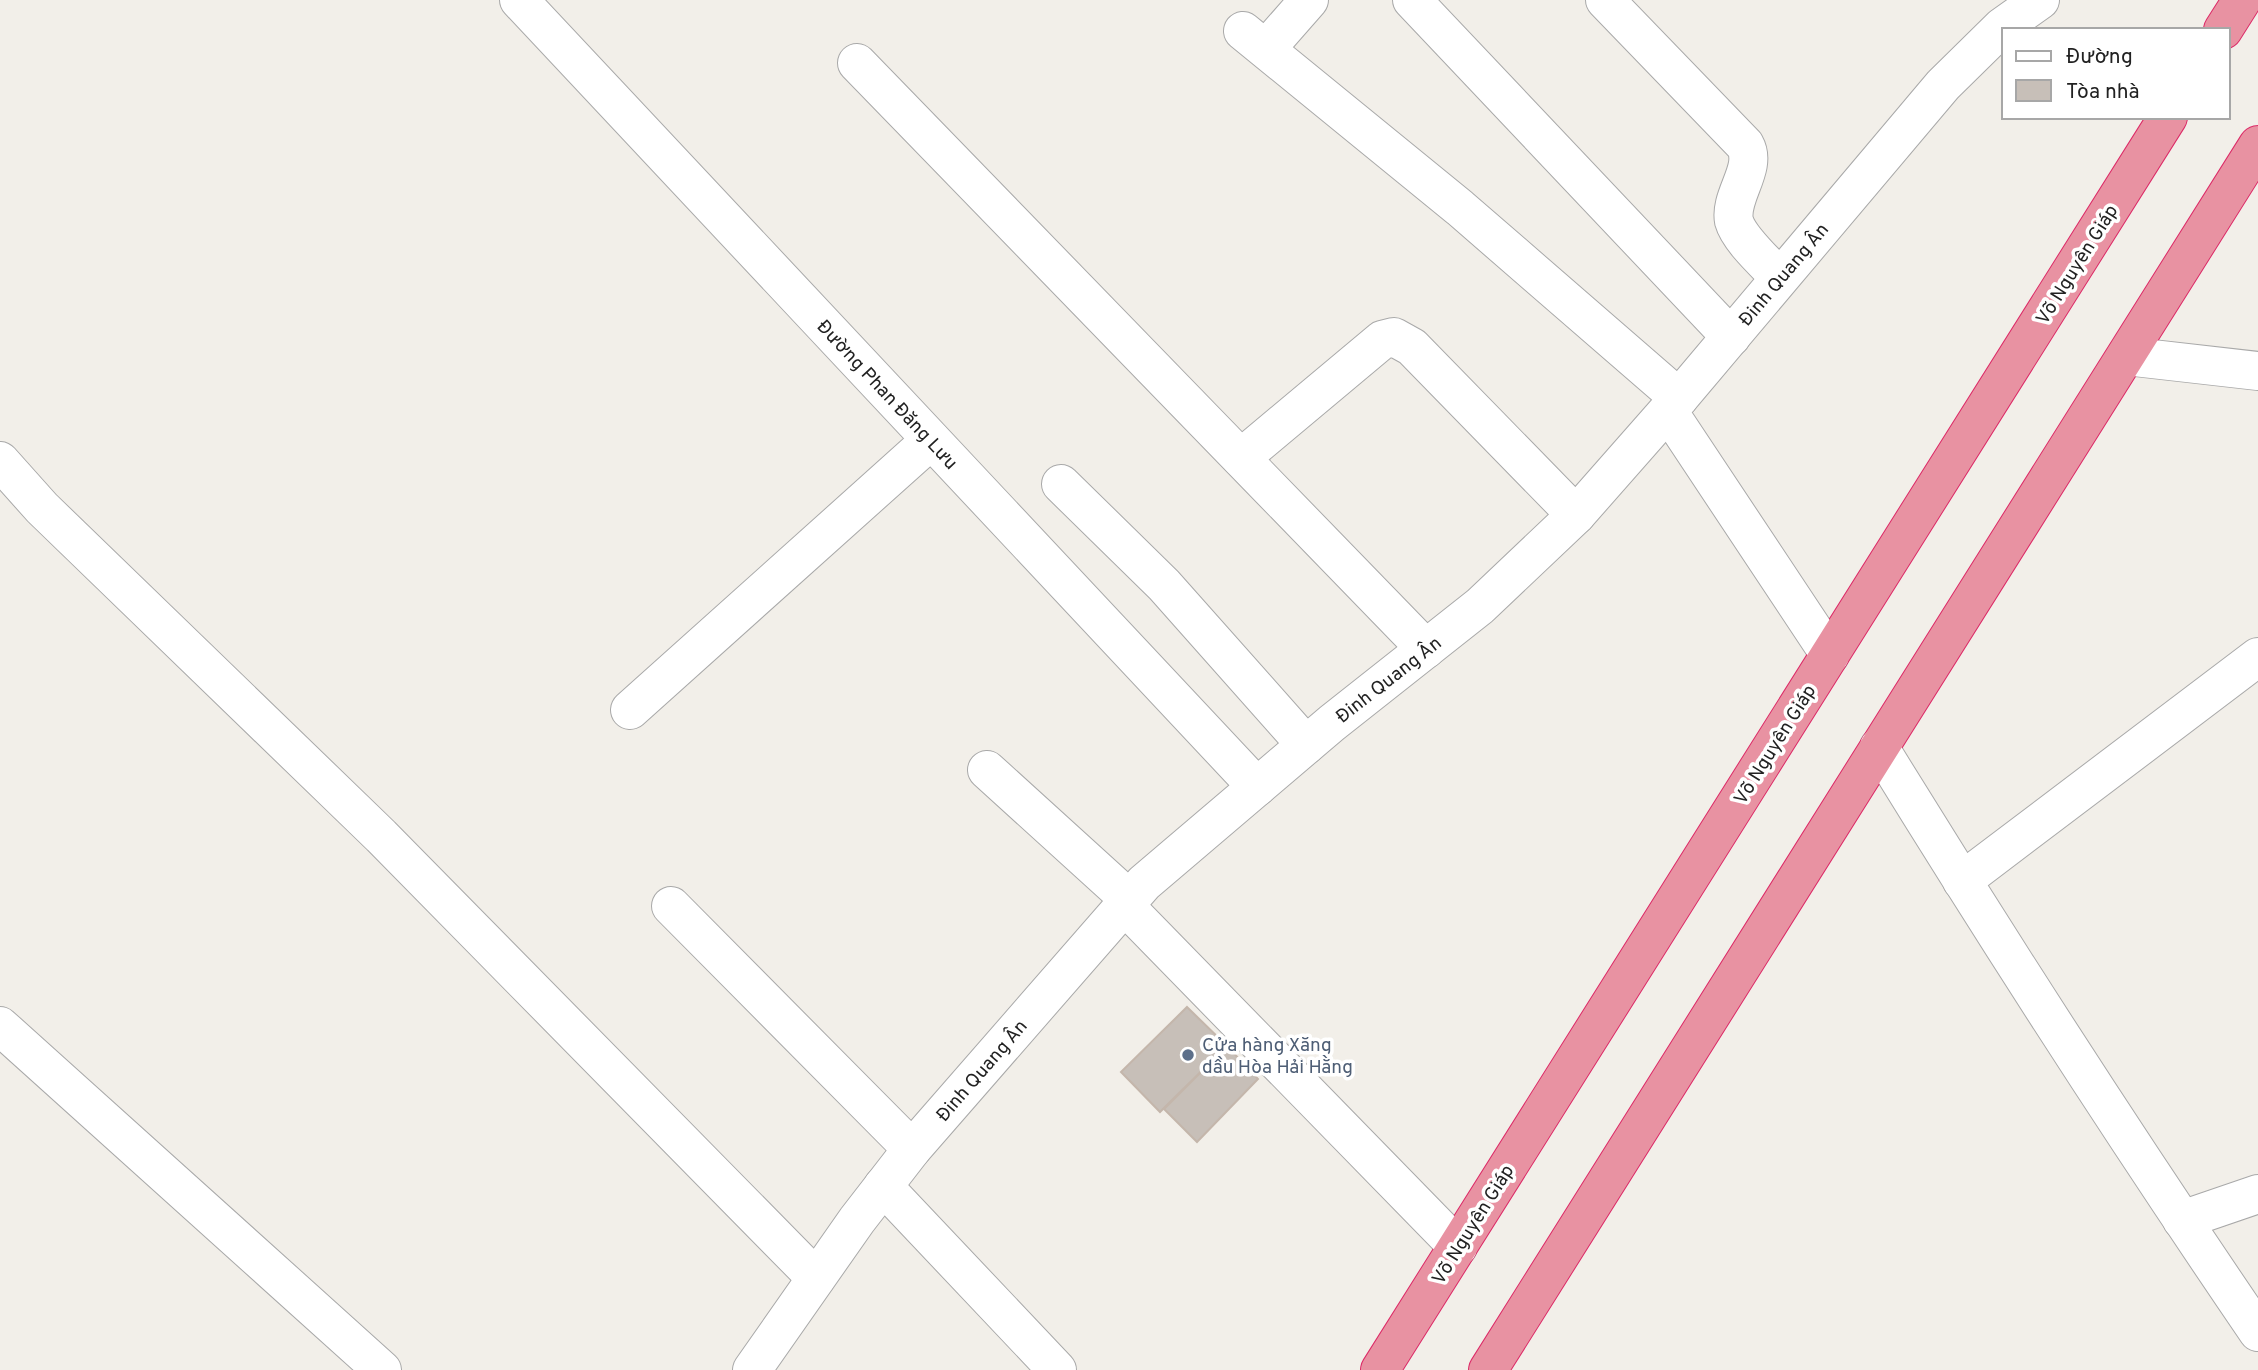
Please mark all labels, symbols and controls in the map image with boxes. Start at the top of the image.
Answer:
legend [2002,28,2230,119]
text: Đường [2066,44,2133,71]
text: Tòa nhà [2066,79,2140,106]
street label: Võ Nguyên Giáp [2031,201,2124,329]
street label: Đinh Quang Ân [1734,218,1835,332]
street label: Đường Phan Đăng Lưu [811,315,962,475]
street label: Đinh Quang Ân [1331,631,1447,729]
street label: Võ Nguyên Giáp [1729,681,1822,809]
street label: Đinh Quang Ân [931,1015,1033,1127]
place label: Cửa hàng Xăng dầu Hòa Hải Hằng [1202,1034,1353,1080]
marker: Cửa hàng Xăng dầu Hòa Hải Hằng [1180,1047,1196,1063]
street label: Võ Nguyên Giáp [1427,1161,1520,1289]

